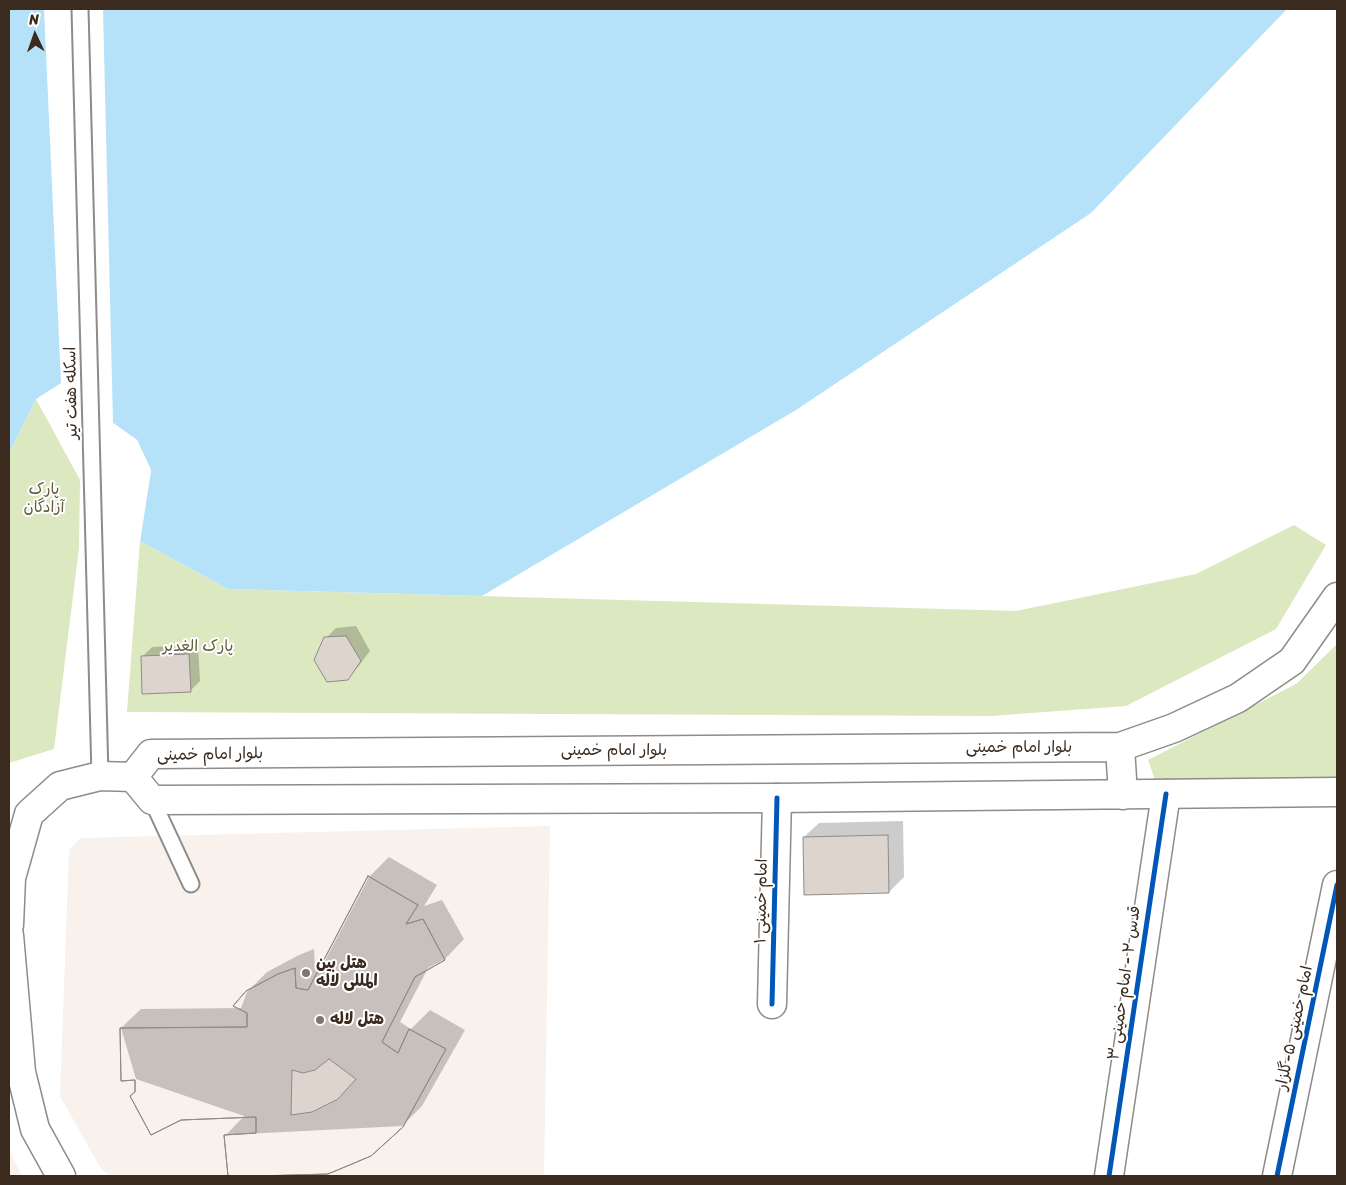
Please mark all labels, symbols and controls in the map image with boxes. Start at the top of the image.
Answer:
text: N [29,7,40,32]
north arrow [10,10,60,60]
street label: اسکله هفت تیر [62,346,82,440]
park label: پارک آزادگان [24,480,64,518]
park label: پارک الغدیر [163,637,233,657]
street label: بلوار امام خمینی [966,738,1072,758]
street label: بلوار امام خمینی [561,741,667,761]
street label: بلوار امام خمینی [157,744,263,766]
street label: امام خمینی ۱ [752,858,772,944]
street label: قدس ۲ - امام خمینی ۳ [1105,904,1145,1062]
place label: هتل بین المللی لاله [316,954,378,992]
street label: امام خمینی ۵-گلزار [1272,964,1318,1092]
marker: هتل بین المللی لاله [300,967,312,979]
place label: هتل لاله [330,1010,384,1030]
marker: هتل لاله [314,1014,326,1026]

